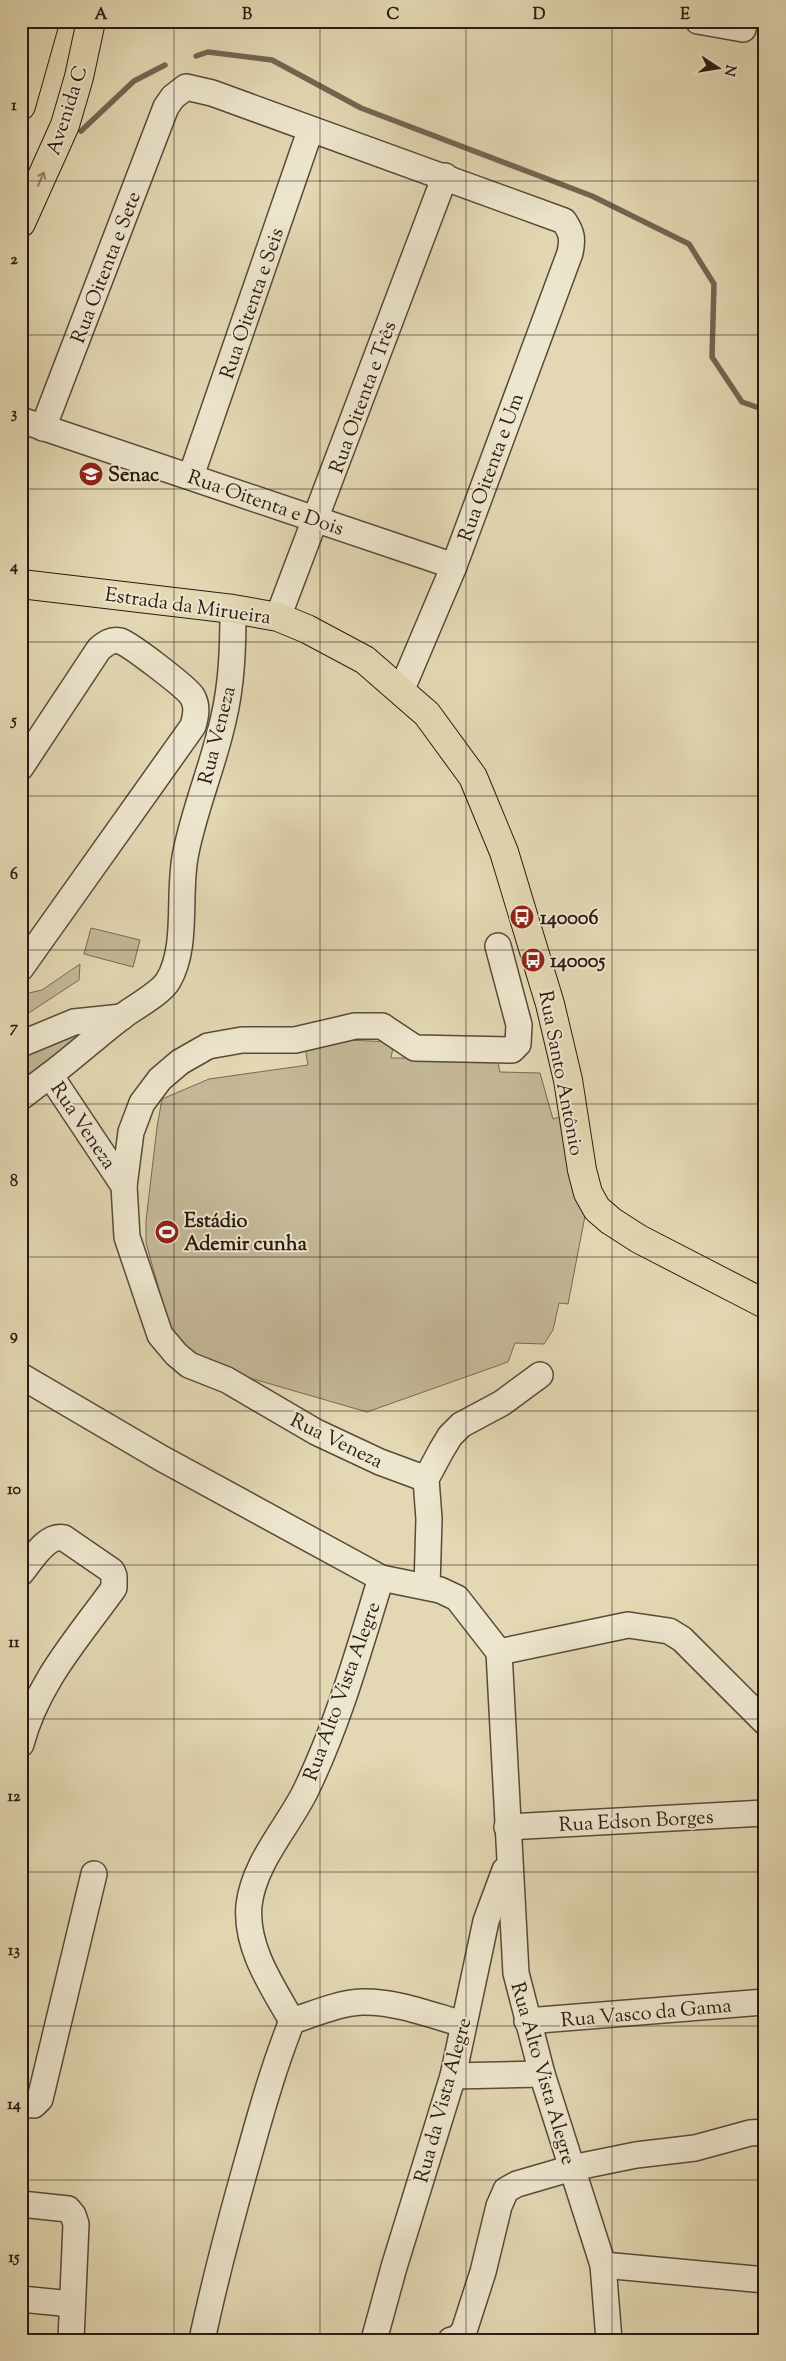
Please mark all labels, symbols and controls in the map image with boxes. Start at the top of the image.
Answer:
text: A [95,4,108,27]
text: B [242,4,252,27]
text: C [387,4,400,27]
text: D [533,4,546,27]
text: E [680,4,690,27]
north arrow [694,42,744,92]
street label: Avenida C [40,62,96,159]
text: N [718,63,740,78]
text: 1 [11,95,17,118]
one-way arrow [37,172,46,187]
street label: Rua Oitenta e Sete [65,188,150,348]
street label: Rua Oitenta e Seis [214,224,293,383]
text: 2 [10,249,18,272]
street label: Rua Oitenta e Três [323,318,405,478]
street label: Rua Oitenta e Um [452,389,533,546]
text: 3 [11,403,18,426]
school or university icon: Senac [78,461,104,487]
place label: Senac [108,462,159,491]
street label: Rua Oitenta e Dois [183,464,347,545]
text: 4 [9,556,18,579]
street label: Estrada da Mirueira [103,581,273,633]
street label: Rua Veneza [192,684,245,788]
text: 5 [9,710,17,733]
text: 6 [10,864,18,887]
bus stop icon: 140006 [509,904,535,930]
place label: 140006 [540,905,598,934]
bus stop icon: 140005 [520,947,546,973]
place label: 140005 [550,948,605,977]
street label: Rua Santo Antônio [529,988,590,1159]
text: 7 [10,1017,19,1040]
street label: Rua Veneza [42,1077,122,1176]
text: 8 [10,1171,18,1194]
place label: Estádio Ademir cunha [184,1208,308,1260]
sports icon: Estádio Ademir cunha [154,1219,180,1245]
text: 9 [10,1325,18,1348]
street label: Rua Veneza [285,1407,387,1477]
text: 10 [7,1479,21,1502]
street label: Rua Alto Vista Alegre [297,1598,389,1786]
text: 11 [9,1632,20,1655]
text: 12 [8,1786,21,1809]
street label: Rua Edson Borges [558,1804,714,1841]
text: 13 [8,1940,20,1963]
street label: Rua Alto Vista Alegre [502,1979,582,2168]
street label: Rua Vasco da Gama [560,1993,733,2036]
street label: Rua da Vista Alegre [408,2015,480,2186]
text: 14 [7,2094,21,2117]
text: 15 [9,2247,20,2270]

